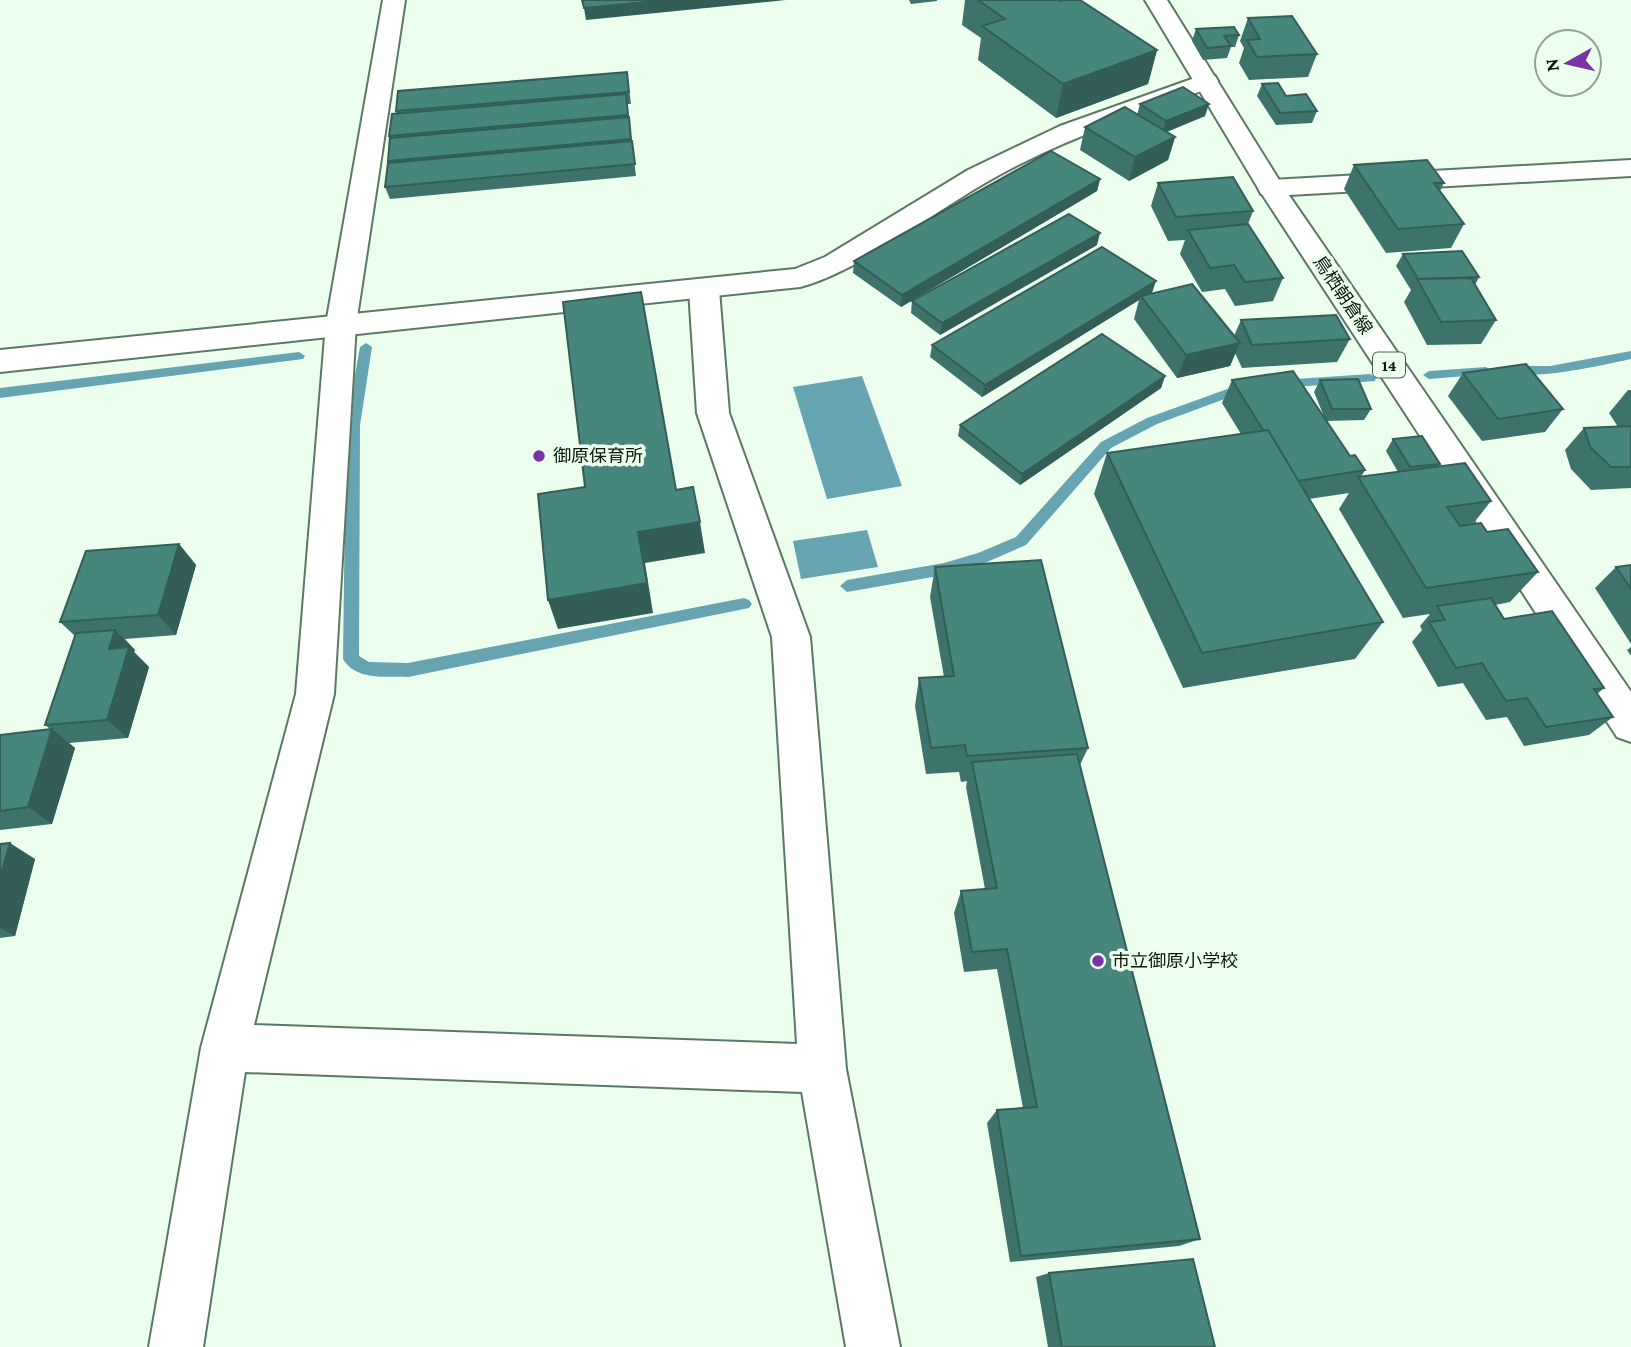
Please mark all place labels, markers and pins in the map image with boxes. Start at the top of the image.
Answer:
place label: 御原保育所 [553,446,643,466]
marker: 御原保育所 [531,448,547,464]
place label: 市立御原小学校 [1112,951,1238,971]
marker: 市立御原小学校 [1090,953,1106,969]

